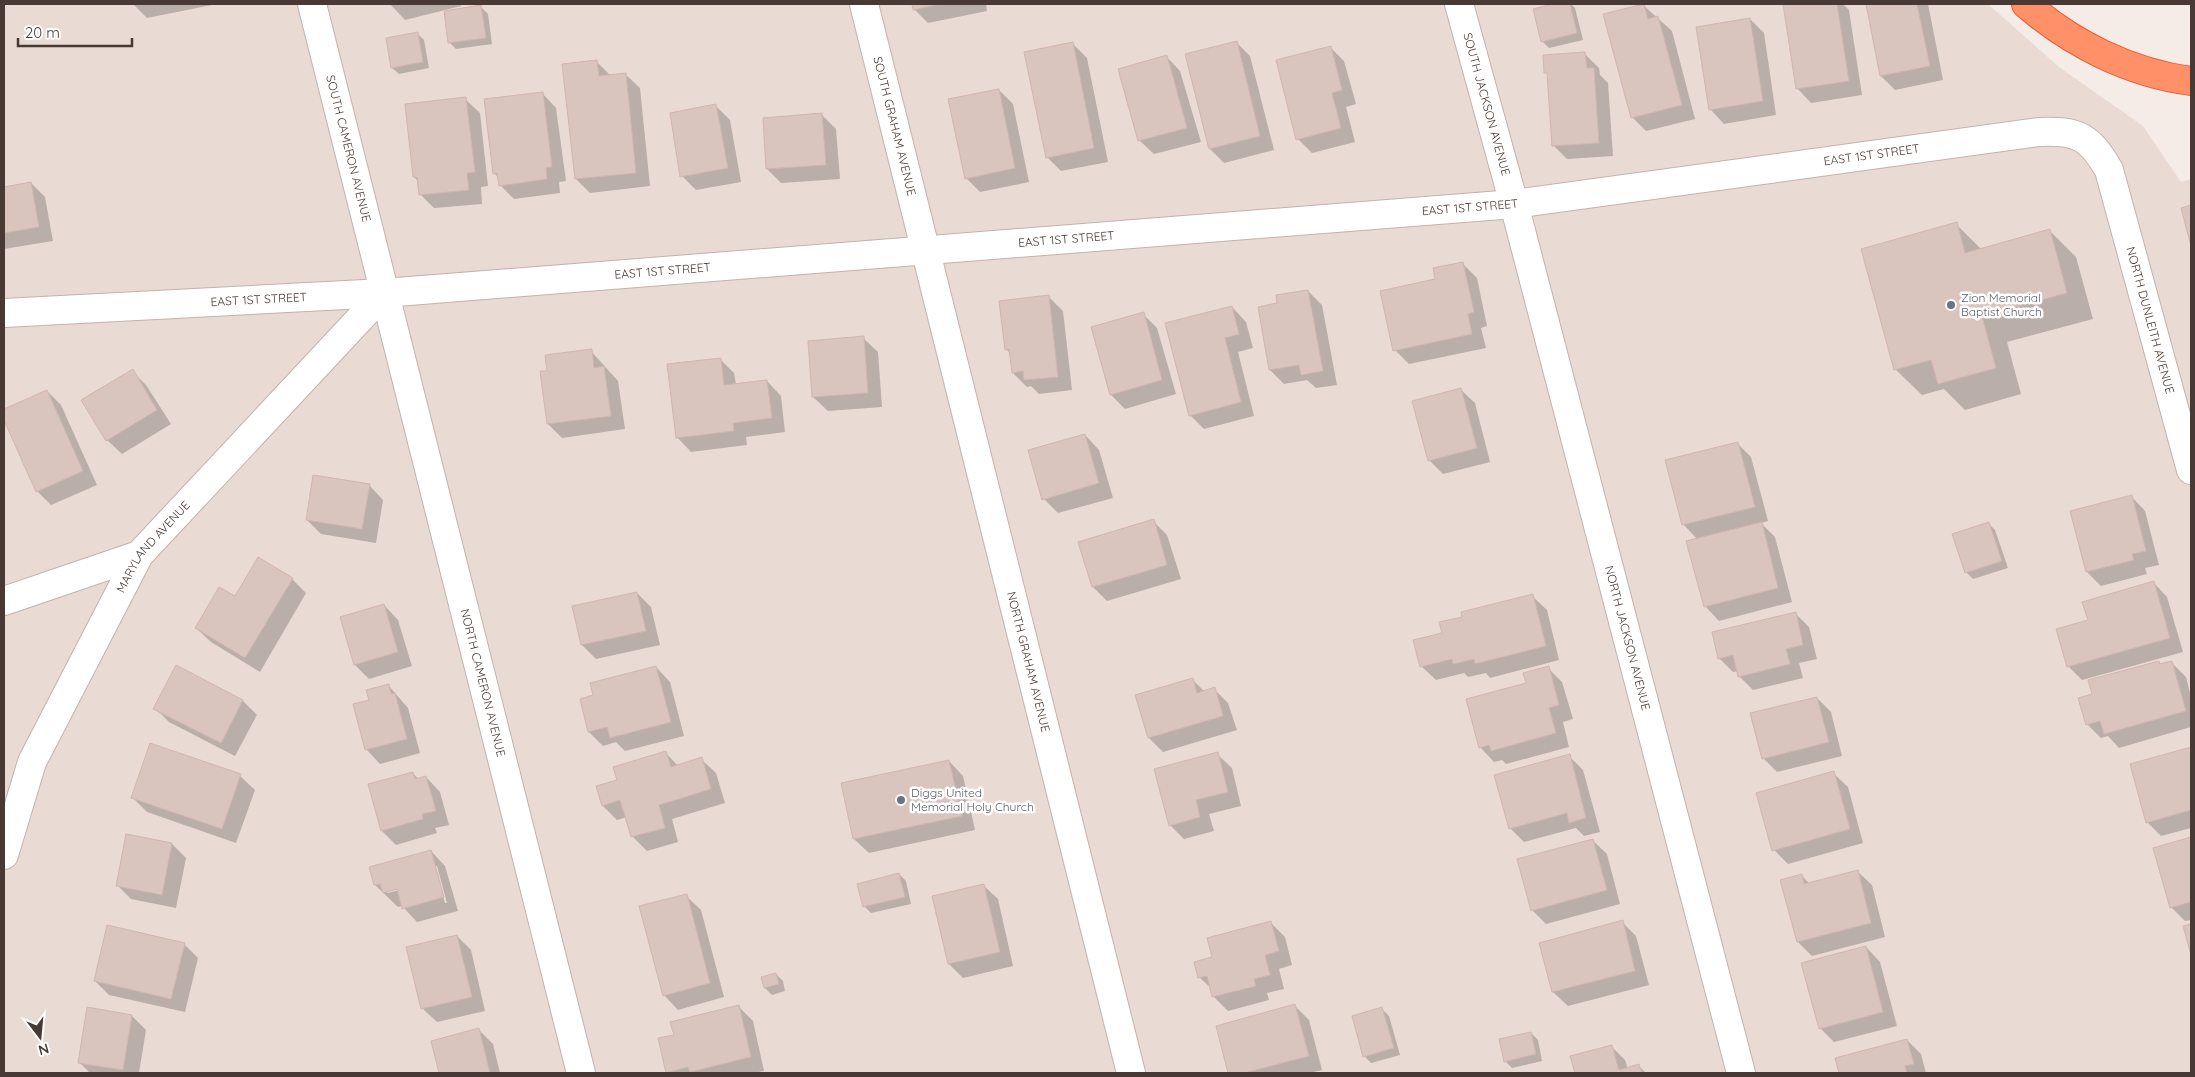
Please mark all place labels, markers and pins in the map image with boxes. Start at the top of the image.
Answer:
place label: Zion Memorial Baptist Church [1961,290,2042,319]
marker: Zion Memorial Baptist Church [1945,299,1957,311]
place label: Diggs United Memorial Holy Church [911,785,1034,814]
marker: Diggs United Memorial Holy Church [895,794,907,806]

